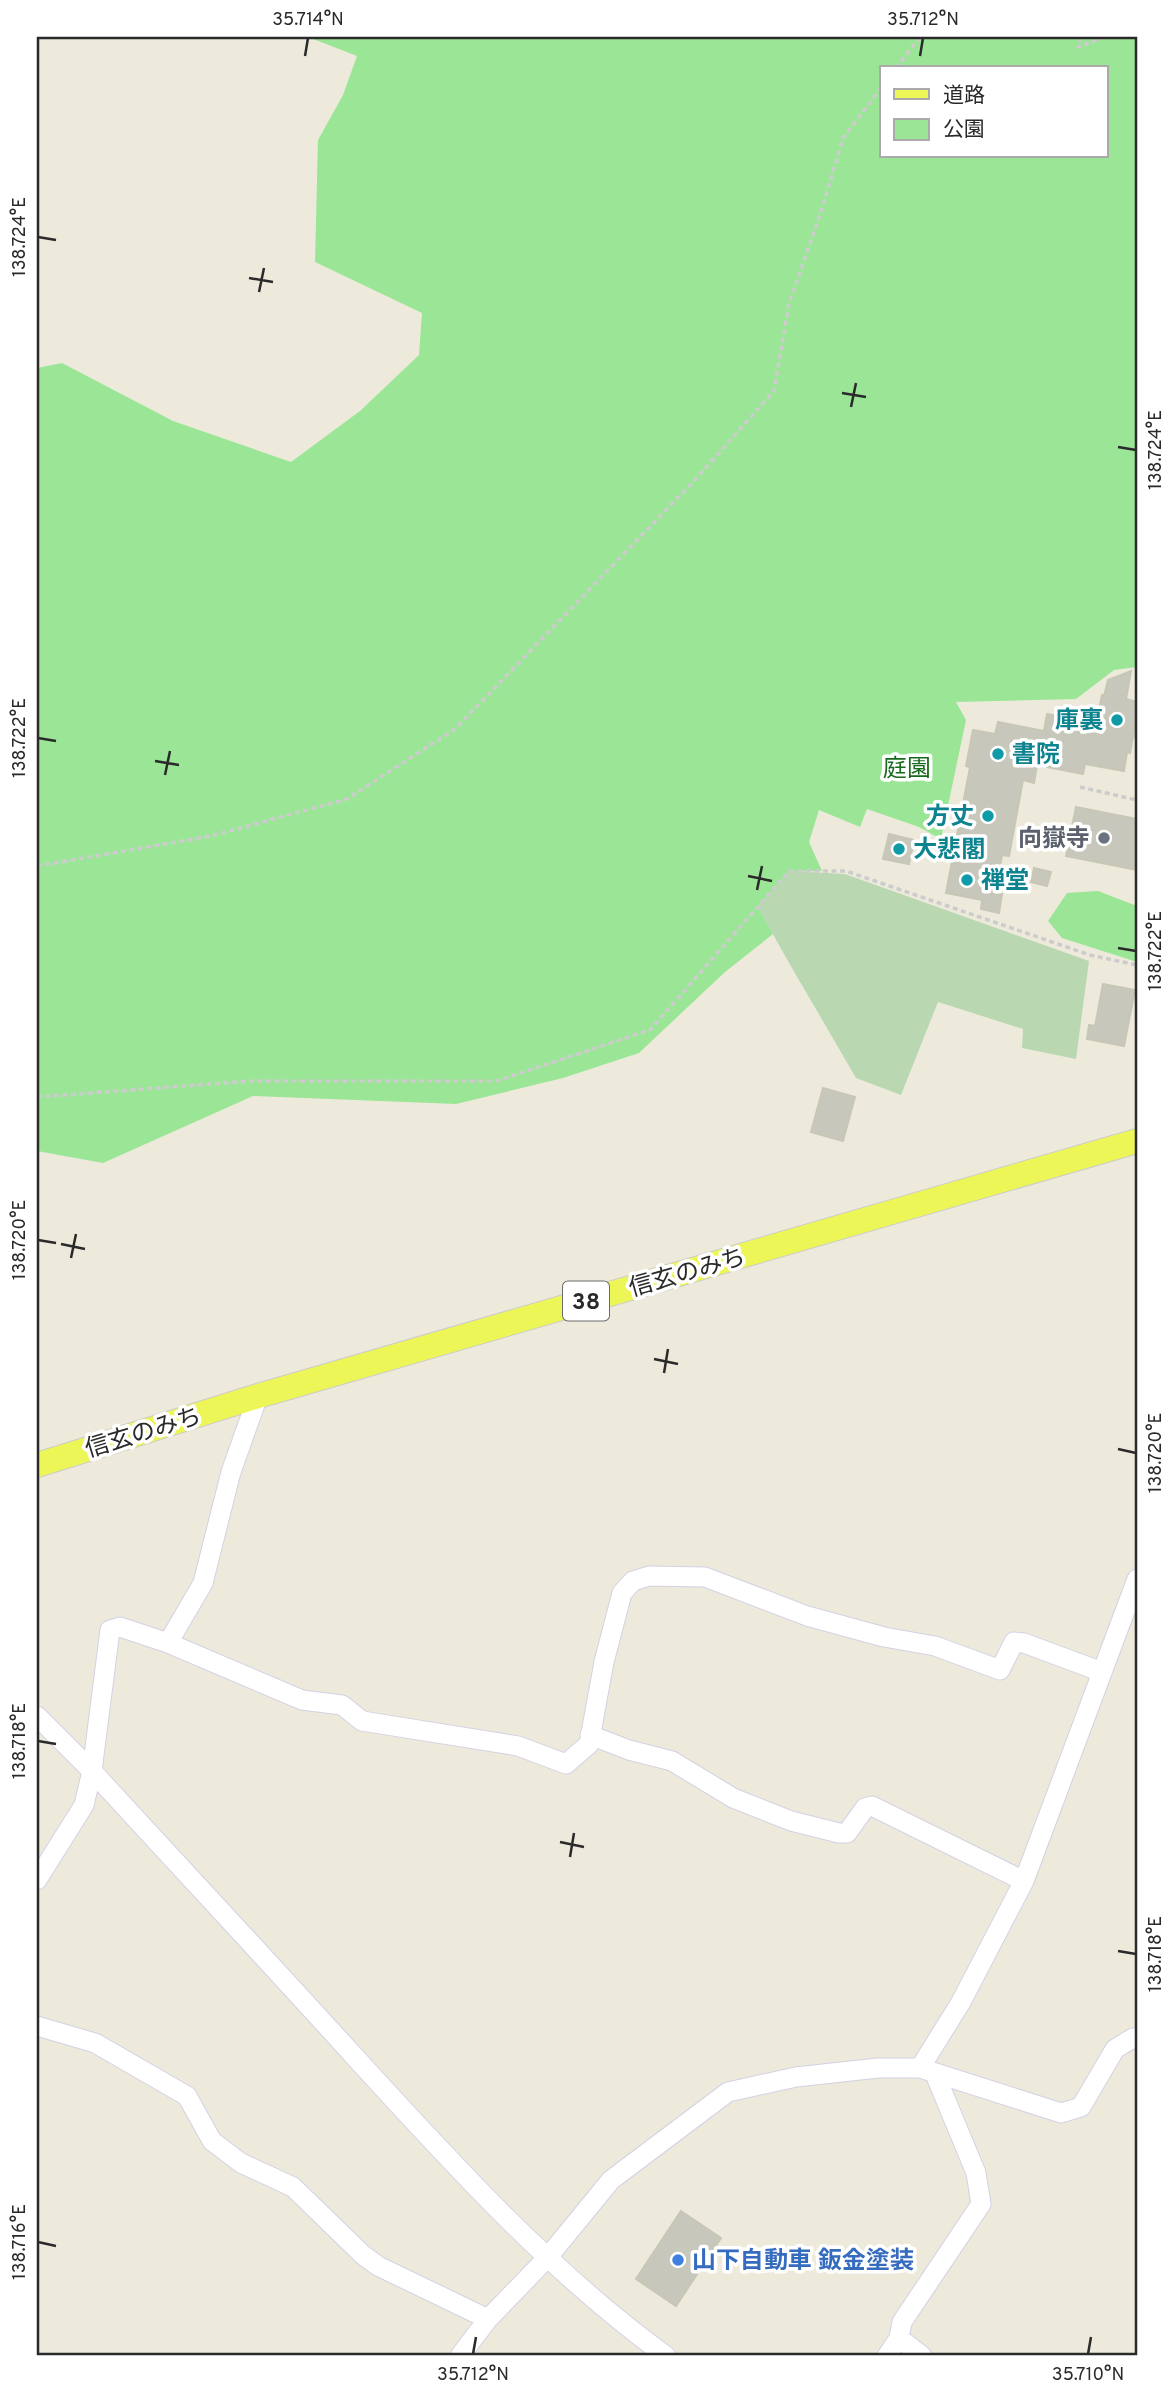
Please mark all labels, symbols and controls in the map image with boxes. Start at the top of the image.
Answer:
text: 35.714°N [272,9,344,32]
text: 35.712°N [887,9,959,32]
legend [880,66,1108,158]
text: 道路 [943,83,985,110]
text: 公園 [943,117,985,144]
text: 138.724°E [9,197,32,277]
text: 138.724°E [1145,410,1168,490]
text: 138.722°E [9,698,32,778]
place label: 庫裏 [1055,707,1103,737]
marker: 庫裏 [1109,712,1125,728]
place label: 書院 [1012,741,1060,771]
marker: 書院 [990,746,1006,762]
park label: 庭園 [883,755,931,785]
place label: 方丈 [926,803,974,833]
marker: 方丈 [980,808,996,824]
place label: 向嶽寺 [1018,825,1090,855]
marker: 向嶽寺 [1096,830,1112,846]
place label: 大悲閣 [913,836,985,866]
marker: 大悲閣 [891,841,907,857]
place label: 禅堂 [981,867,1029,897]
marker: 禅堂 [959,872,975,888]
text: 138.722°E [1145,911,1168,991]
text: 138.720°E [9,1200,32,1280]
street label: 信玄のみち [626,1243,749,1305]
road number: 38 [563,1282,609,1320]
street label: 信玄のみち [82,1402,205,1466]
text: 138.720°E [1145,1413,1168,1493]
text: 138.718°E [9,1703,32,1779]
text: 138.718°E [1145,1916,1168,1992]
text: 138.716°E [9,2204,32,2280]
place label: 山下自動車 鈑金塗装 [692,2247,914,2277]
marker: 山下自動車 鈑金塗装 [670,2252,686,2268]
text: 35.712°N [437,2364,509,2387]
text: 35.710°N [1052,2364,1124,2387]

